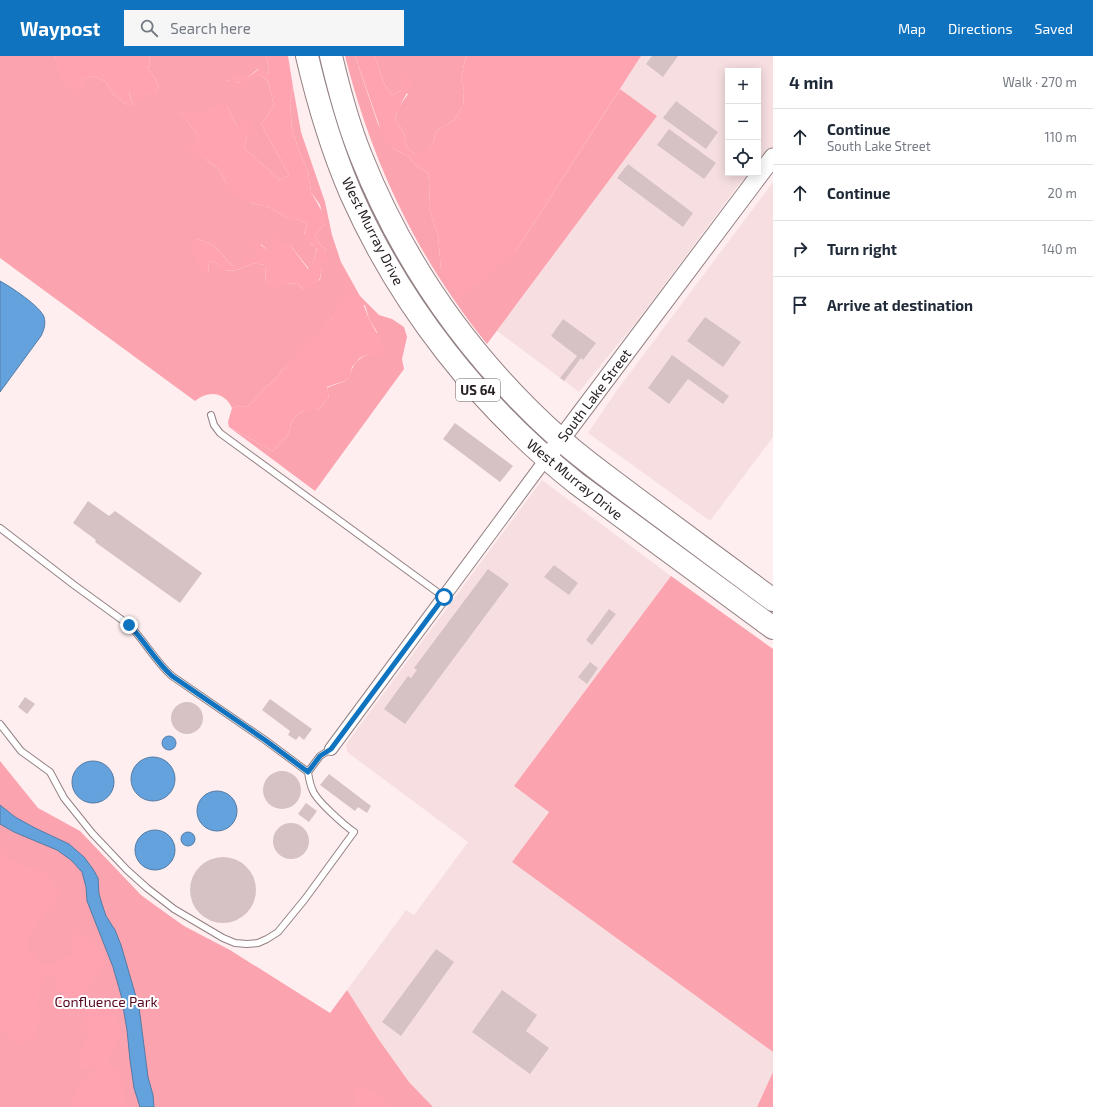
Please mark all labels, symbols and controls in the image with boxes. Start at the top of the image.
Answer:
search box [124,10,404,46]
text: Waypost [20,17,100,40]
icon: search [138,17,160,39]
text: Search here [170,19,251,37]
text: Map [898,20,926,37]
text: Directions [948,20,1013,37]
text: Saved [1035,20,1073,37]
map controls [725,68,761,176]
button: + [725,68,761,104]
text: 4 min [789,72,833,92]
text: Walk · 270 m [1002,74,1077,90]
button: − [725,104,761,140]
text: Continue [827,120,890,138]
icon: ahead [789,126,811,148]
text: 110 m [1045,129,1077,145]
text: South Lake Street [827,138,931,154]
button: locate [725,140,761,176]
street label: West Murray Drive [338,174,408,288]
icon: ahead [789,182,811,204]
text: Continue [827,184,890,202]
text: 20 m [1048,185,1077,201]
icon: right [789,238,811,260]
text: Turn right [827,240,897,258]
text: 140 m [1042,241,1077,257]
icon: arrive [789,294,811,316]
text: Arrive at destination [827,296,973,314]
street label: South Lake Street [554,345,634,445]
road number: US 64 [456,379,500,401]
street label: West Murray Drive [524,435,626,523]
route start [435,588,453,606]
route end [120,616,138,634]
park label: Confluence Park [54,993,158,1010]

